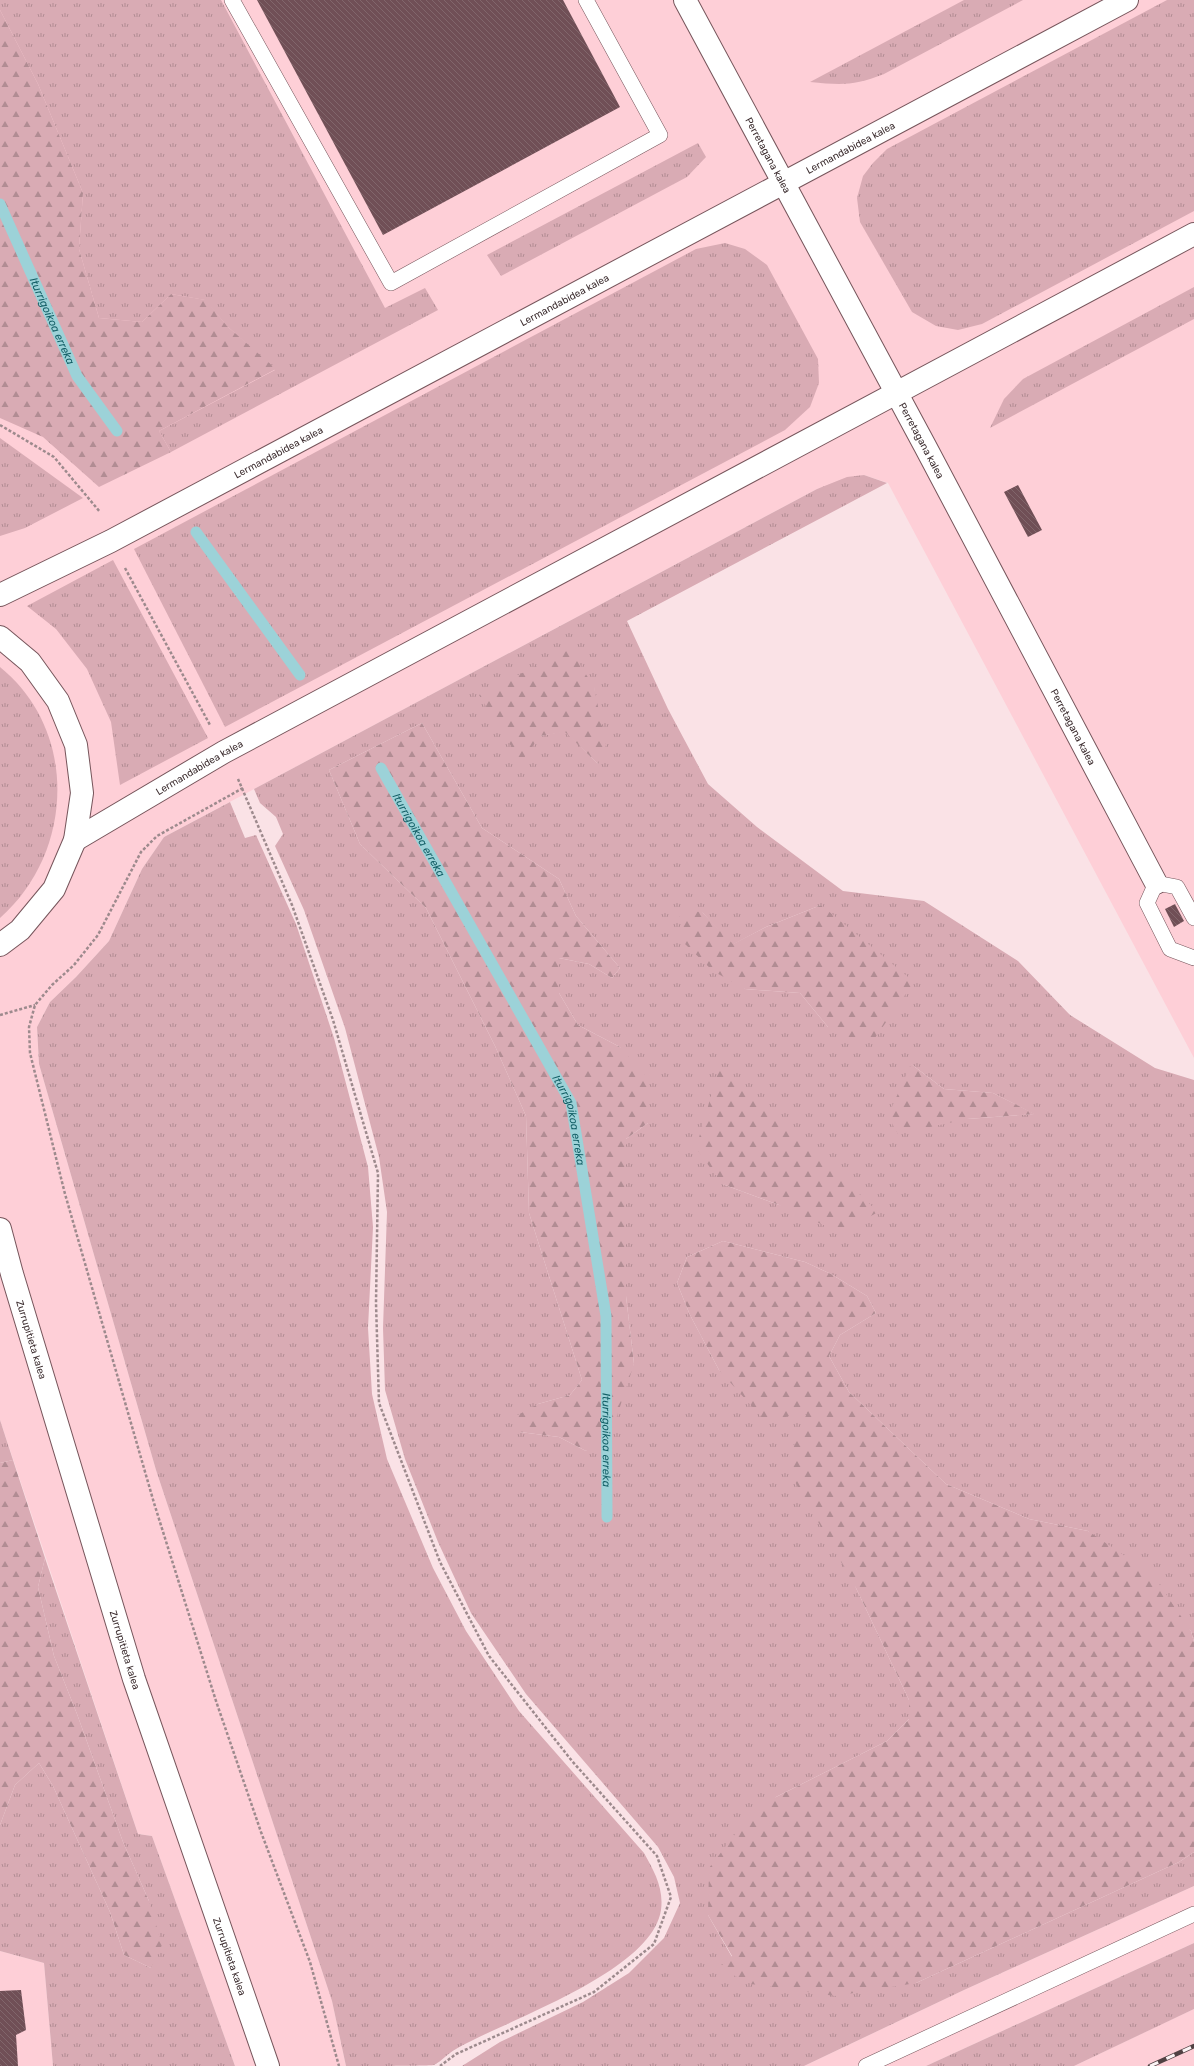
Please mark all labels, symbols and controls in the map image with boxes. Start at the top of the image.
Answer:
street label: Perretagana kalea [742,116,793,195]
street label: Lermandabidea kalea [804,120,897,177]
street label: Lermandabidea kalea [518,272,611,329]
water label: Iturrigoikoa erreka [27,275,77,367]
street label: Perretagana kalea [896,401,946,481]
street label: Lermandabidea kalea [232,424,325,481]
street label: Perretagana kalea [1048,687,1097,767]
street label: Lermandabidea kalea [154,738,245,798]
water label: Iturrigoikoa erreka [390,791,448,880]
water label: Iturrigoikoa erreka [550,1073,587,1167]
street label: Zurrupitieta kalea [13,1299,48,1381]
water label: Iturrigoikoa erreka [599,1393,613,1488]
street label: Zurrupitieta kalea [107,1609,142,1691]
street label: Zurrupitieta kalea [210,1916,248,1997]

